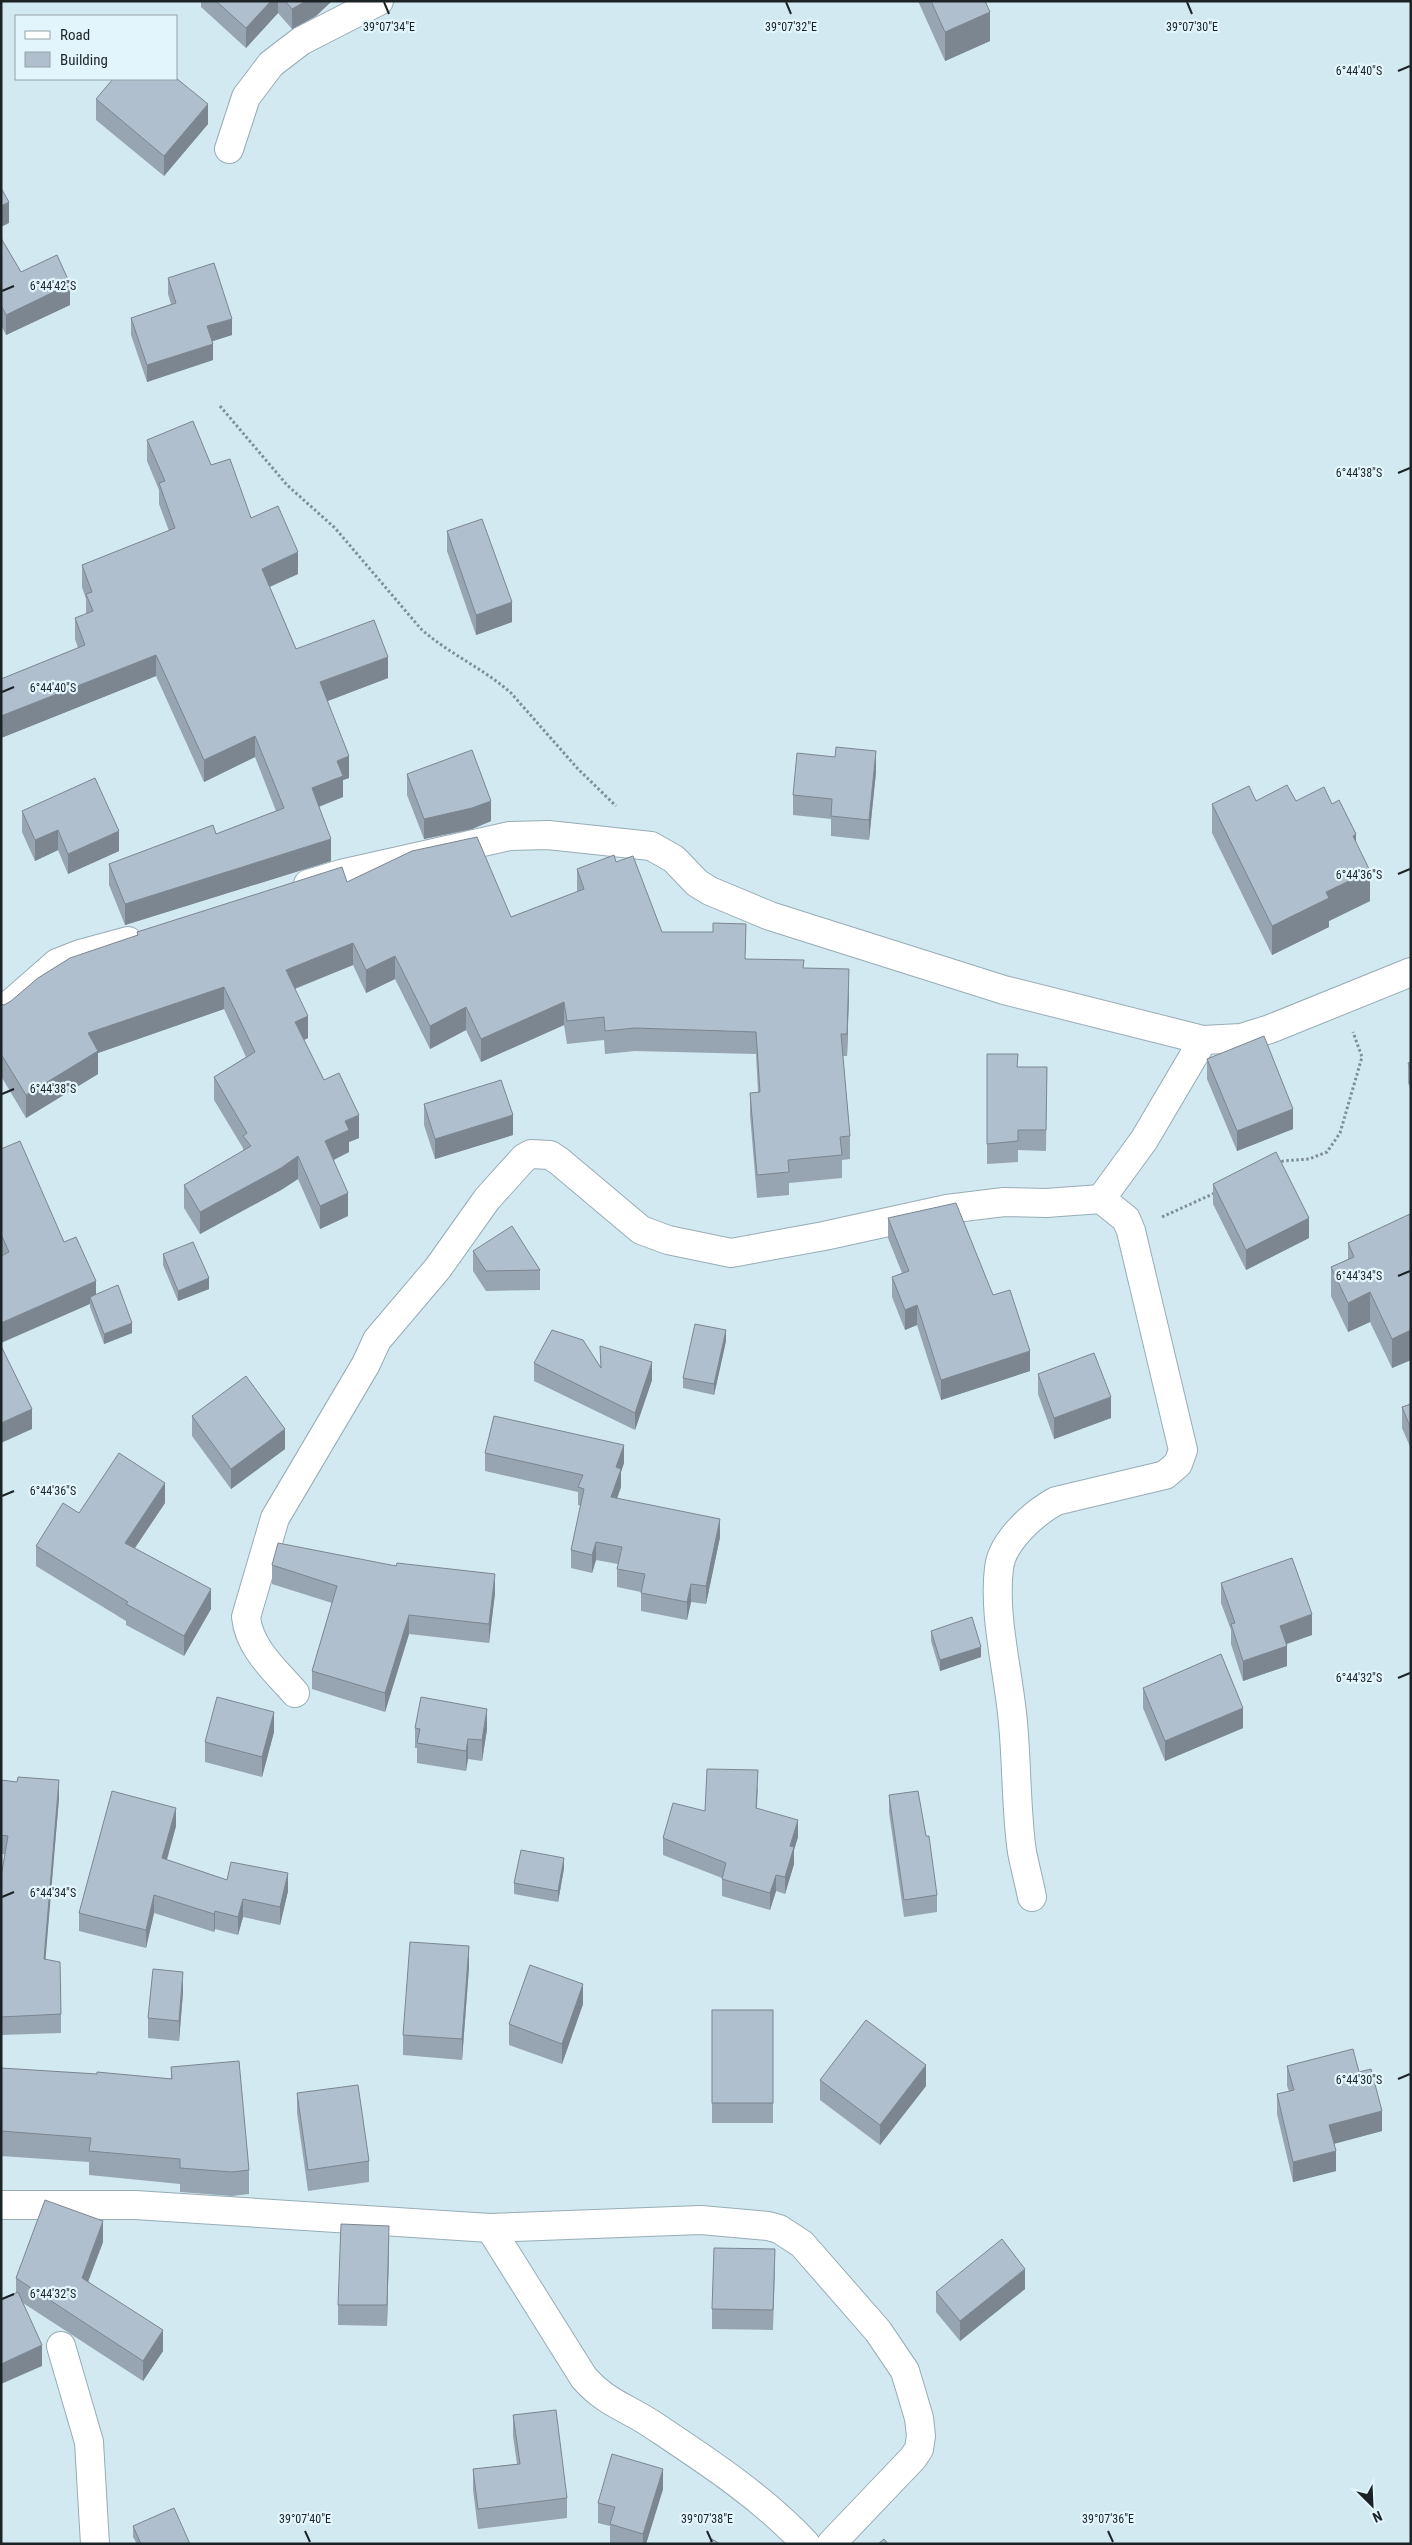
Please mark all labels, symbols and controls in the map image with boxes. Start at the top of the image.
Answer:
legend [15,15,178,80]
text: 39°07'34"E [363,20,415,34]
text: 39°07'32"E [765,20,817,34]
text: 39°07'30"E [1166,20,1218,34]
text: Road [60,26,90,44]
text: Building [60,51,108,69]
text: 6°44'40"S [1336,64,1382,78]
text: 6°44'42"S [30,279,76,293]
text: 6°44'38"S [1336,466,1382,480]
text: 6°44'40"S [30,681,76,695]
text: 6°44'36"S [1336,868,1382,882]
text: 6°44'38"S [30,1082,76,1096]
text: 6°44'34"S [1336,1269,1382,1283]
text: 6°44'36"S [30,1484,76,1498]
text: 6°44'32"S [1336,1671,1382,1685]
text: 6°44'34"S [30,1886,76,1900]
text: 6°44'30"S [1336,2073,1382,2087]
text: 6°44'32"S [30,2287,76,2301]
north arrow [1347,2480,1397,2530]
text: N [1370,2508,1384,2526]
text: 39°07'40"E [279,2512,331,2526]
text: 39°07'38"E [681,2512,733,2526]
text: 39°07'36"E [1082,2512,1134,2526]

